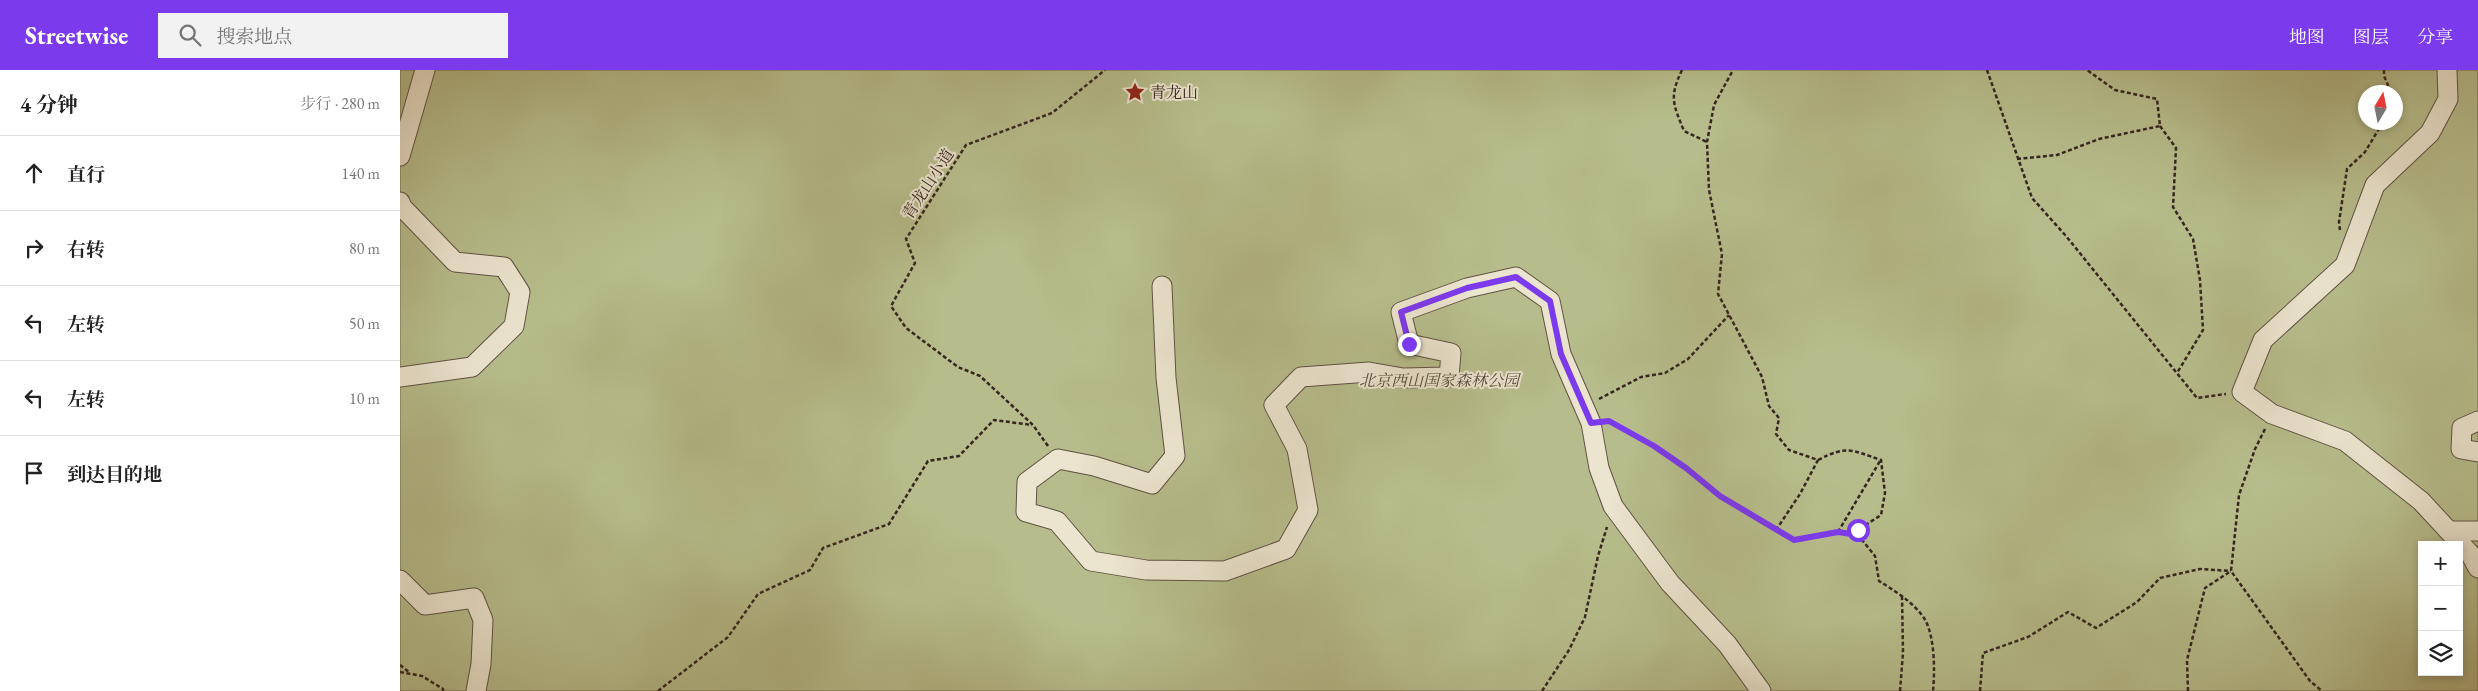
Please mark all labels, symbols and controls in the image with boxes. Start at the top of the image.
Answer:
search box [158,13,508,58]
text: Streetwise [25,20,128,51]
icon: search [176,21,204,49]
text: 搜索地点 [216,24,292,49]
text: 地图 [2289,25,2325,48]
text: 图层 [2353,25,2389,48]
text: 分享 [2417,25,2453,48]
place icon: 青龙山 [1124,81,1146,103]
place label: 青龙山 [1150,82,1198,103]
north arrow [2358,85,2403,130]
text: 4 分钟 [20,91,78,118]
text: 步行 · 280 m [300,93,380,114]
street label: 青龙山小道 [897,145,959,223]
icon: ahead [20,159,48,187]
text: 直行 [67,162,105,187]
text: 140 m [341,163,380,184]
icon: right [20,234,48,262]
text: 右转 [67,237,105,262]
text: 80 m [349,238,380,259]
icon: left [20,309,48,337]
text: 左转 [67,312,105,337]
text: 50 m [349,313,380,334]
route end [1398,333,1421,356]
park label: 北京西山国家森林公园 [1359,370,1522,391]
icon: left [20,384,48,412]
text: 左转 [67,387,105,412]
text: 10 m [349,388,380,409]
icon: arrive [20,459,48,487]
text: 到达目的地 [67,462,162,487]
route start [1847,519,1870,542]
map controls [2418,541,2463,676]
button: + [2418,541,2463,586]
button: − [2418,586,2463,631]
button: layers [2418,631,2463,676]

